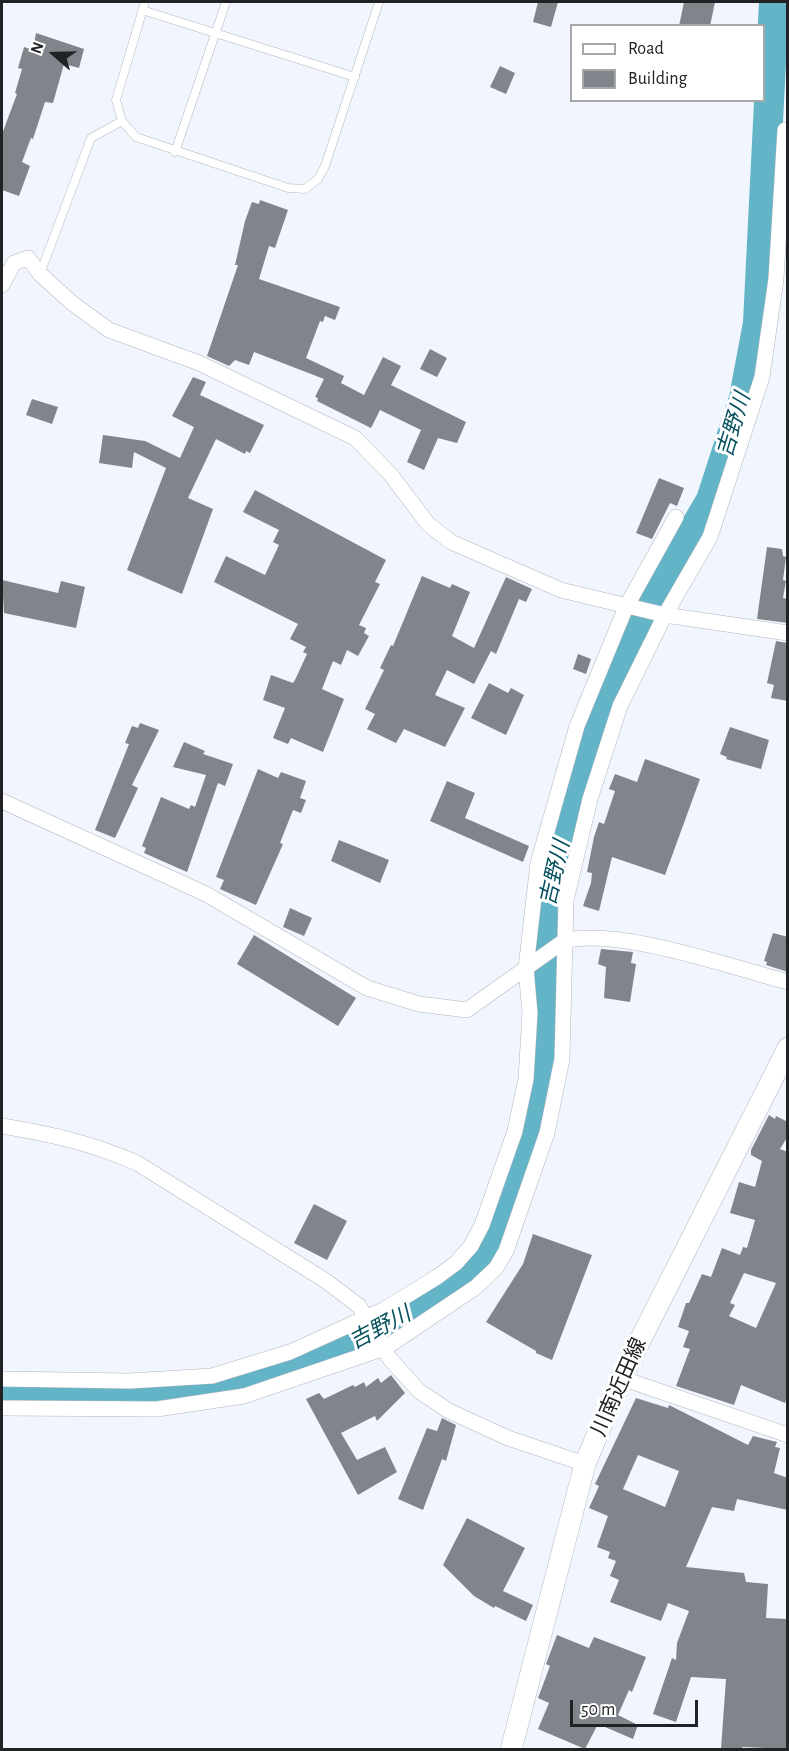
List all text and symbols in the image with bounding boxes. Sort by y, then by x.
north arrow [24,24,84,84]
legend [570,24,765,102]
text: N [28,40,47,56]
text: Road [628,40,664,58]
text: Building [628,70,687,88]
water label: 吉野川 [712,390,756,460]
water label: 吉野川 [535,838,575,908]
water label: 吉野川 [345,1301,415,1355]
street label: 川南近田線 [586,1334,652,1440]
scale bar [573,1688,700,1726]
text: 50 m [581,1701,615,1719]

